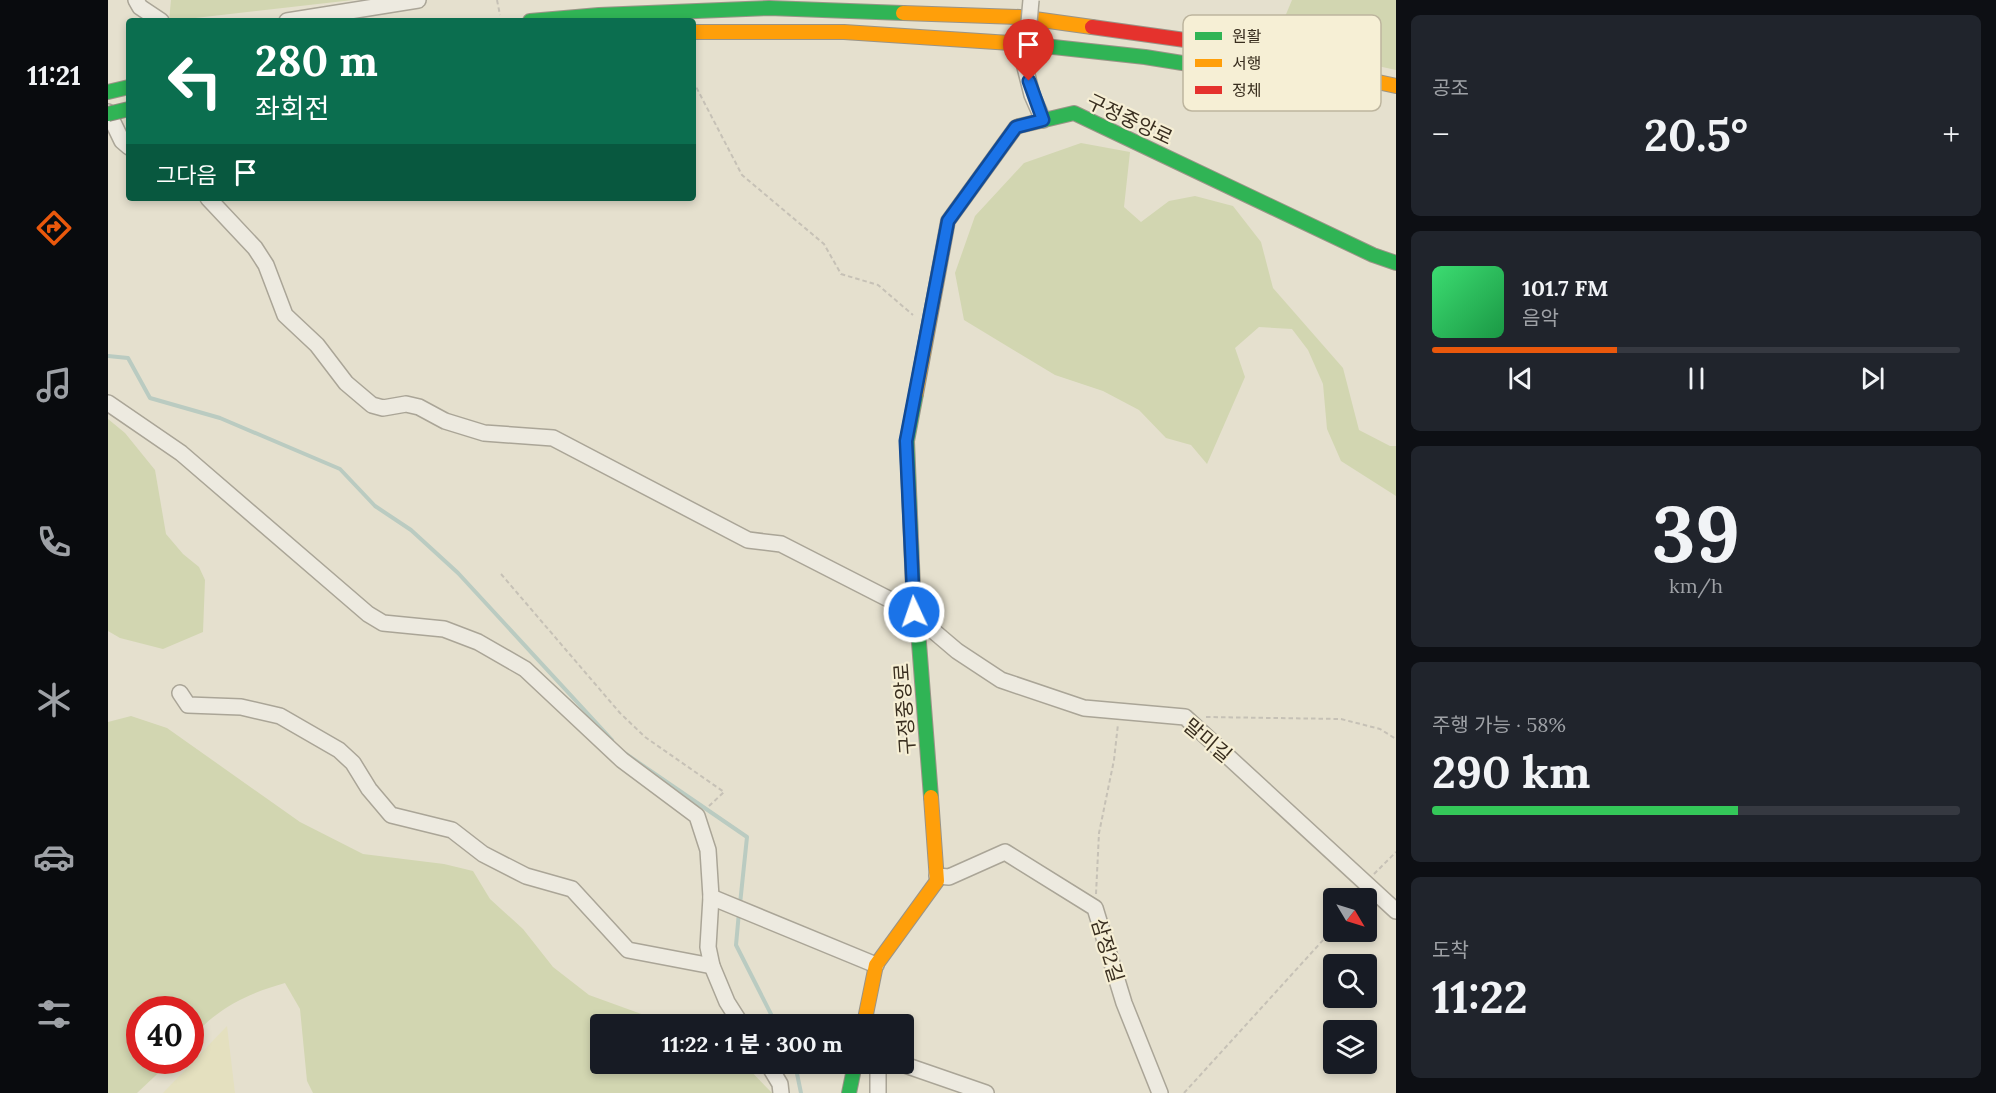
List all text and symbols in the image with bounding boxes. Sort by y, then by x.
legend [1183,15,1381,111]
pin [1003,19,1054,81]
text: 원활 [1232,26,1262,46]
icon: arrive [1012,28,1045,61]
text: 280 m [255,34,378,88]
icon: left [156,42,234,120]
text: 서행 [1232,53,1261,73]
text: 11:21 [27,58,81,92]
text: 공조 [1432,75,1469,100]
text: 정체 [1232,80,1261,100]
street label: 구정중앙로 [1083,88,1177,150]
text: 좌회전 [255,91,330,125]
text: 20.5° [1644,106,1748,163]
text: − [1432,113,1450,155]
text: + [1942,113,1960,155]
icon: arrive [229,156,262,189]
text: 그다음 [156,161,217,189]
icon: directions [33,207,75,249]
text: 101.7 FM [1522,274,1608,302]
text: 음악 [1522,305,1559,330]
icon: previous [1504,362,1537,395]
icon: pause [1680,362,1713,395]
icon: next [1856,362,1889,395]
icon: music [33,364,75,406]
text: 39 [1652,484,1740,583]
icon: phone [33,521,75,563]
text: km/h [1669,573,1723,598]
position arrow [882,580,946,644]
street label: 구정중앙로 [888,662,920,756]
icon: climate [33,679,75,721]
text: 주행 가능 · 58% [1432,712,1566,737]
street label: 말미길 [1179,713,1237,767]
text: 290 km [1432,743,1591,800]
icon: car [33,836,75,878]
north arrow [1323,888,1377,942]
map controls [1323,888,1377,1074]
street label: 삼정2길 [1086,915,1130,985]
text: 도착 [1432,937,1469,962]
button: search [1323,954,1377,1008]
text: 11:22 [1432,968,1528,1025]
icon: filters [33,993,75,1035]
speed limit sign: 40 [126,996,204,1074]
button: layers [1323,1020,1377,1074]
text: 11:22 · 1 분 · 300 m [661,1030,843,1058]

